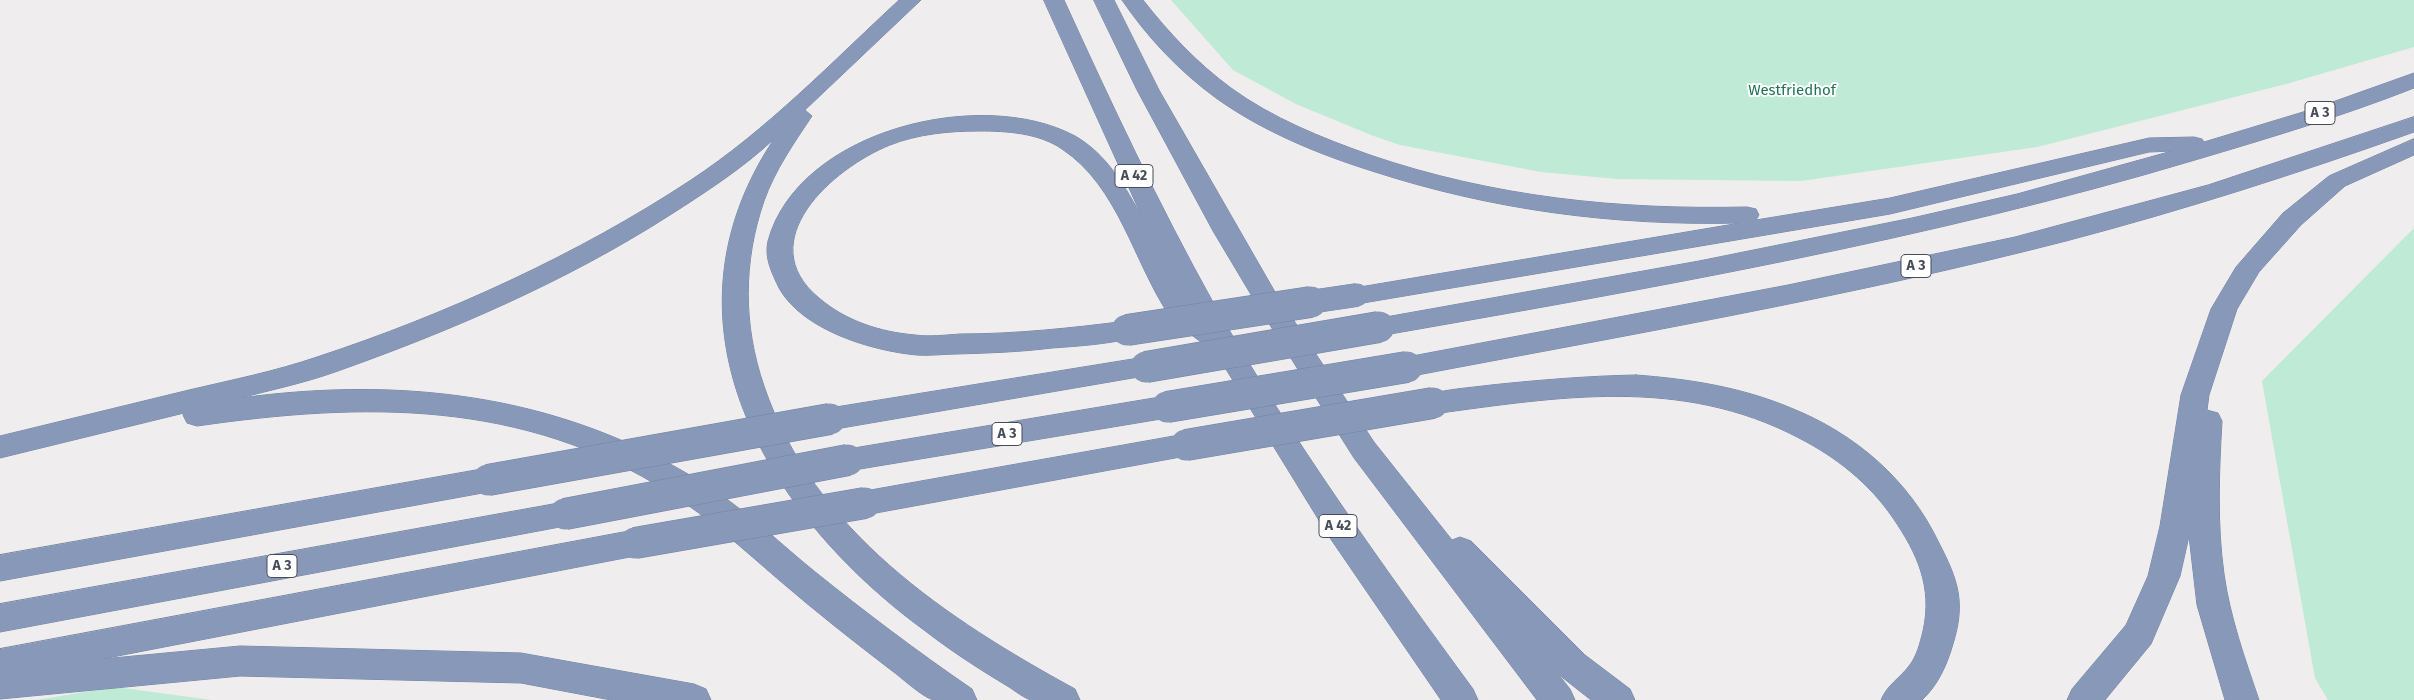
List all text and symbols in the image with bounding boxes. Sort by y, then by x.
park label: Westfriedhof [1748,82,1836,100]
road number: A 3 [2305,102,2335,125]
road number: A 42 [1115,165,1153,188]
road number: A 3 [1901,255,1931,278]
road number: A 3 [992,422,1022,446]
road number: A 42 [1319,514,1357,538]
road number: A 3 [267,554,297,578]

